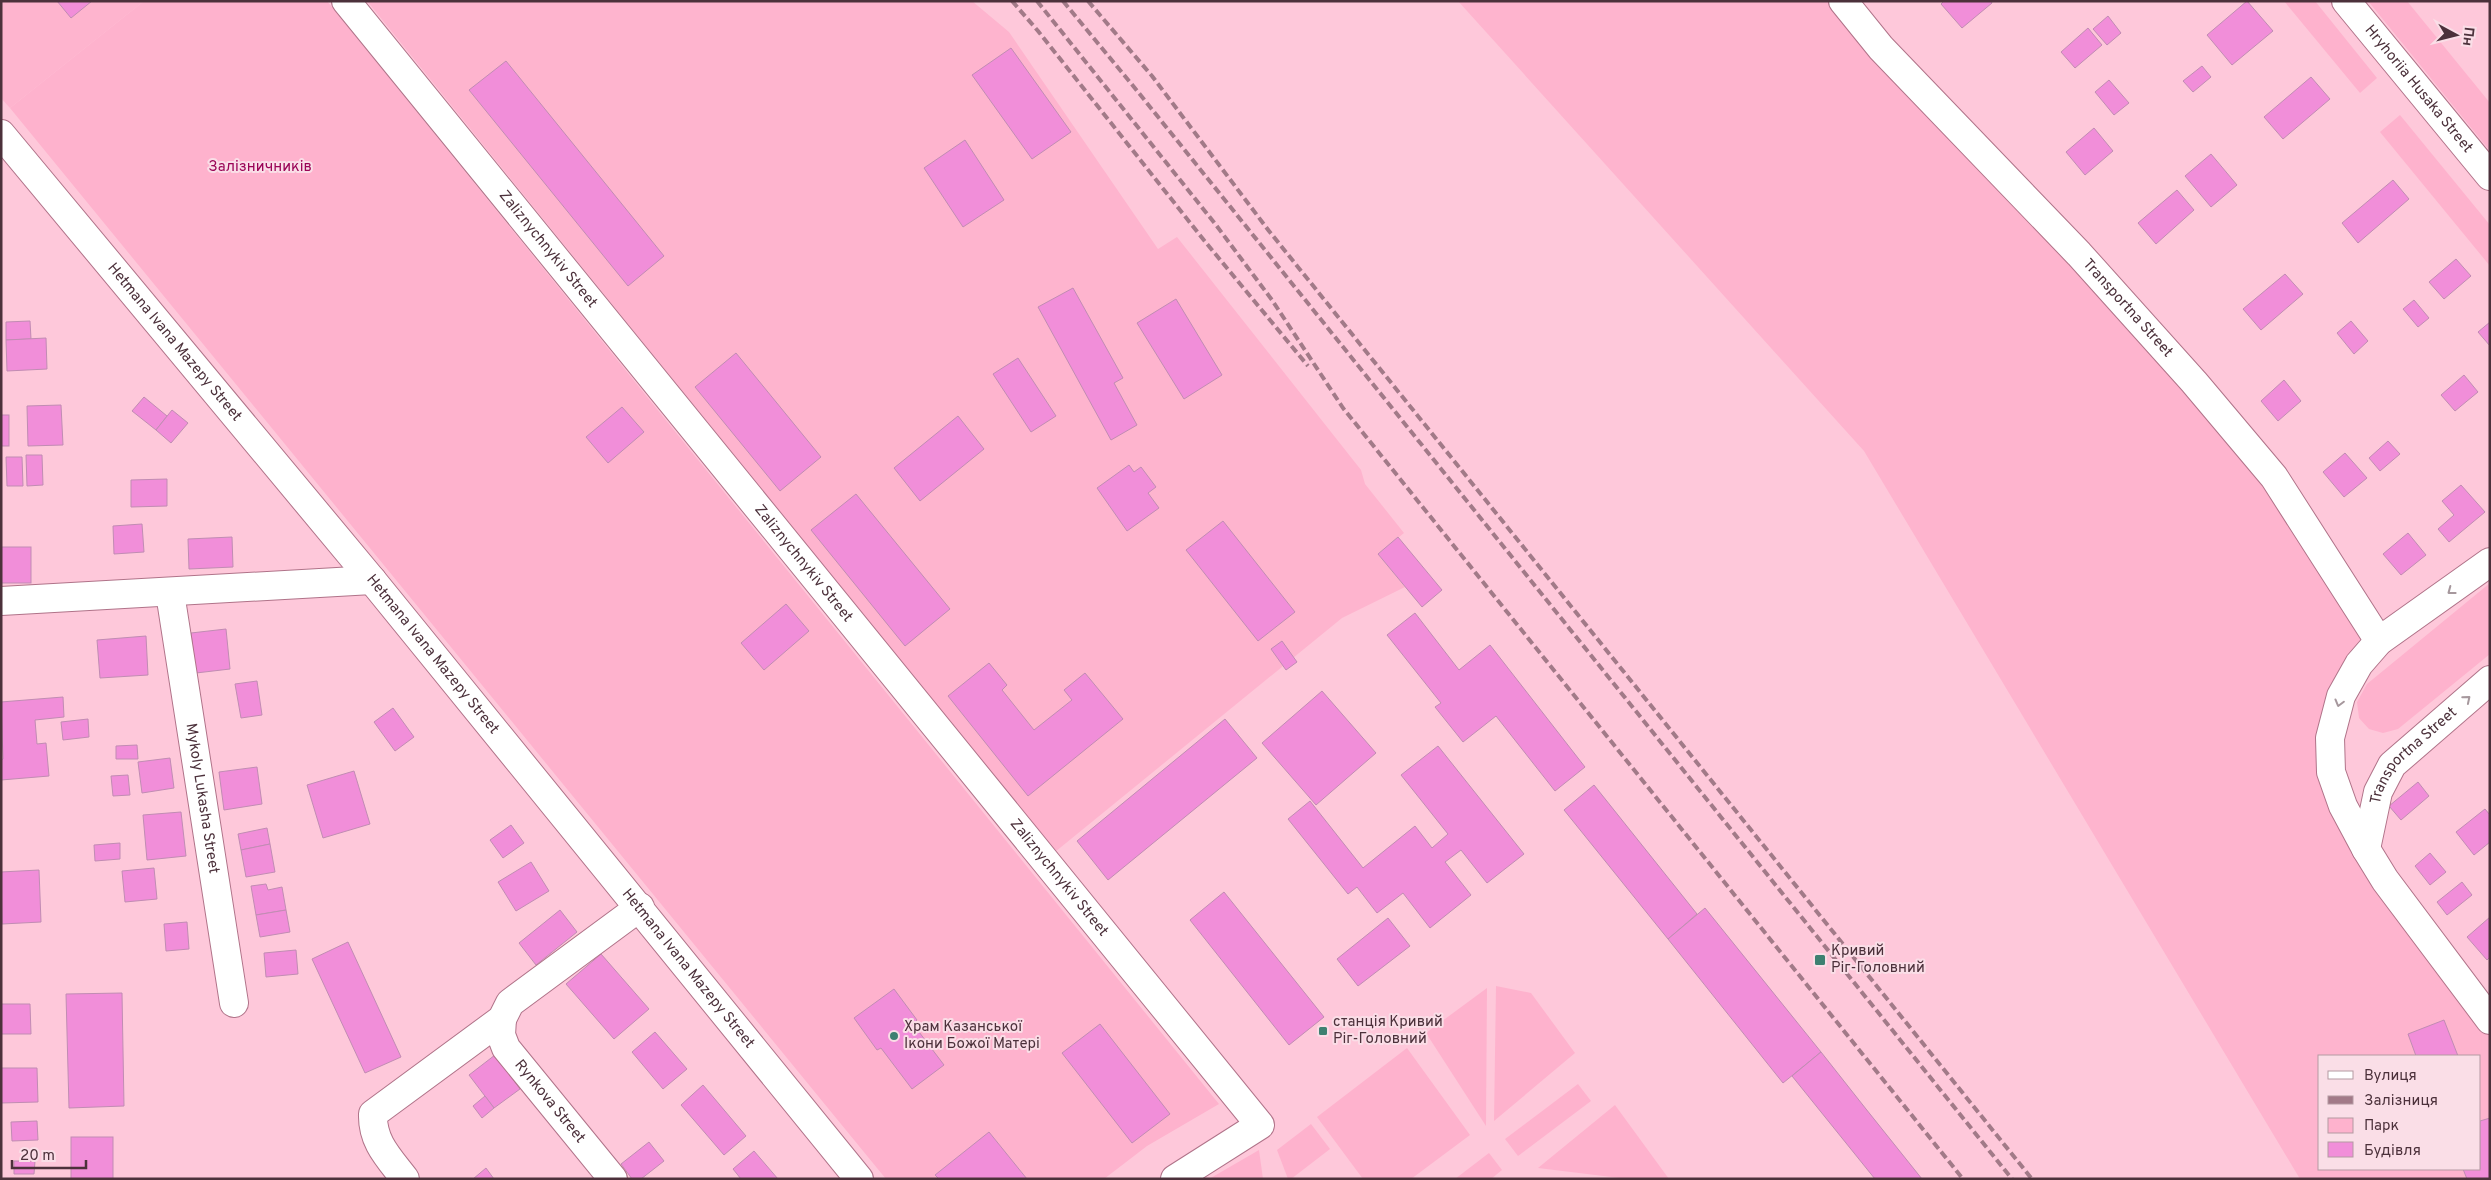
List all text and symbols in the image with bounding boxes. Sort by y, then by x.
north arrow [2431,10,2481,60]
street label: Hryhoriia Husaka Street [2360,21,2477,157]
text: Пн [2458,26,2477,47]
park label: Залізничників [208,158,312,177]
street label: Zaliznychnykiv Street [494,187,601,312]
street label: Transportna Street [2078,255,2177,361]
street label: Hetmana Ivana Mazepy Street [103,259,246,425]
street label: Zaliznychnykiv Street [750,501,857,626]
street label: Hetmana Ivana Mazepy Street [362,571,503,738]
one-way arrow [2447,585,2457,594]
one-way arrow [2461,696,2470,704]
one-way arrow [2334,699,2345,708]
street label: Transportna Street [2366,703,2461,806]
street label: Mykoly Lukasha Street [181,722,223,875]
street label: Zaliznychnykiv Street [1005,815,1112,940]
street label: Hetmana Ivana Mazepy Street [617,885,759,1052]
place label: Кривий Ріг-Головний [1831,942,1925,978]
marker: Кривий Ріг-Головний [1813,953,1827,967]
place label: станція Кривий Ріг-Головний [1333,1013,1443,1049]
place label: Храм Казанської Ікони Божої Матері [904,1018,1040,1054]
marker: станція Кривий Ріг-Головний [1317,1025,1329,1037]
marker: Храм Казанської Ікони Божої Матері [888,1030,900,1042]
legend [2318,1055,2481,1170]
street label: Rynkova Street [510,1056,589,1147]
text: Вулиця [2364,1067,2417,1086]
text: Залізниця [2364,1092,2438,1111]
text: Парк [2364,1117,2399,1136]
scale bar [12,1138,86,1170]
text: Будівля [2364,1142,2421,1161]
text: 20 m [20,1147,55,1166]

